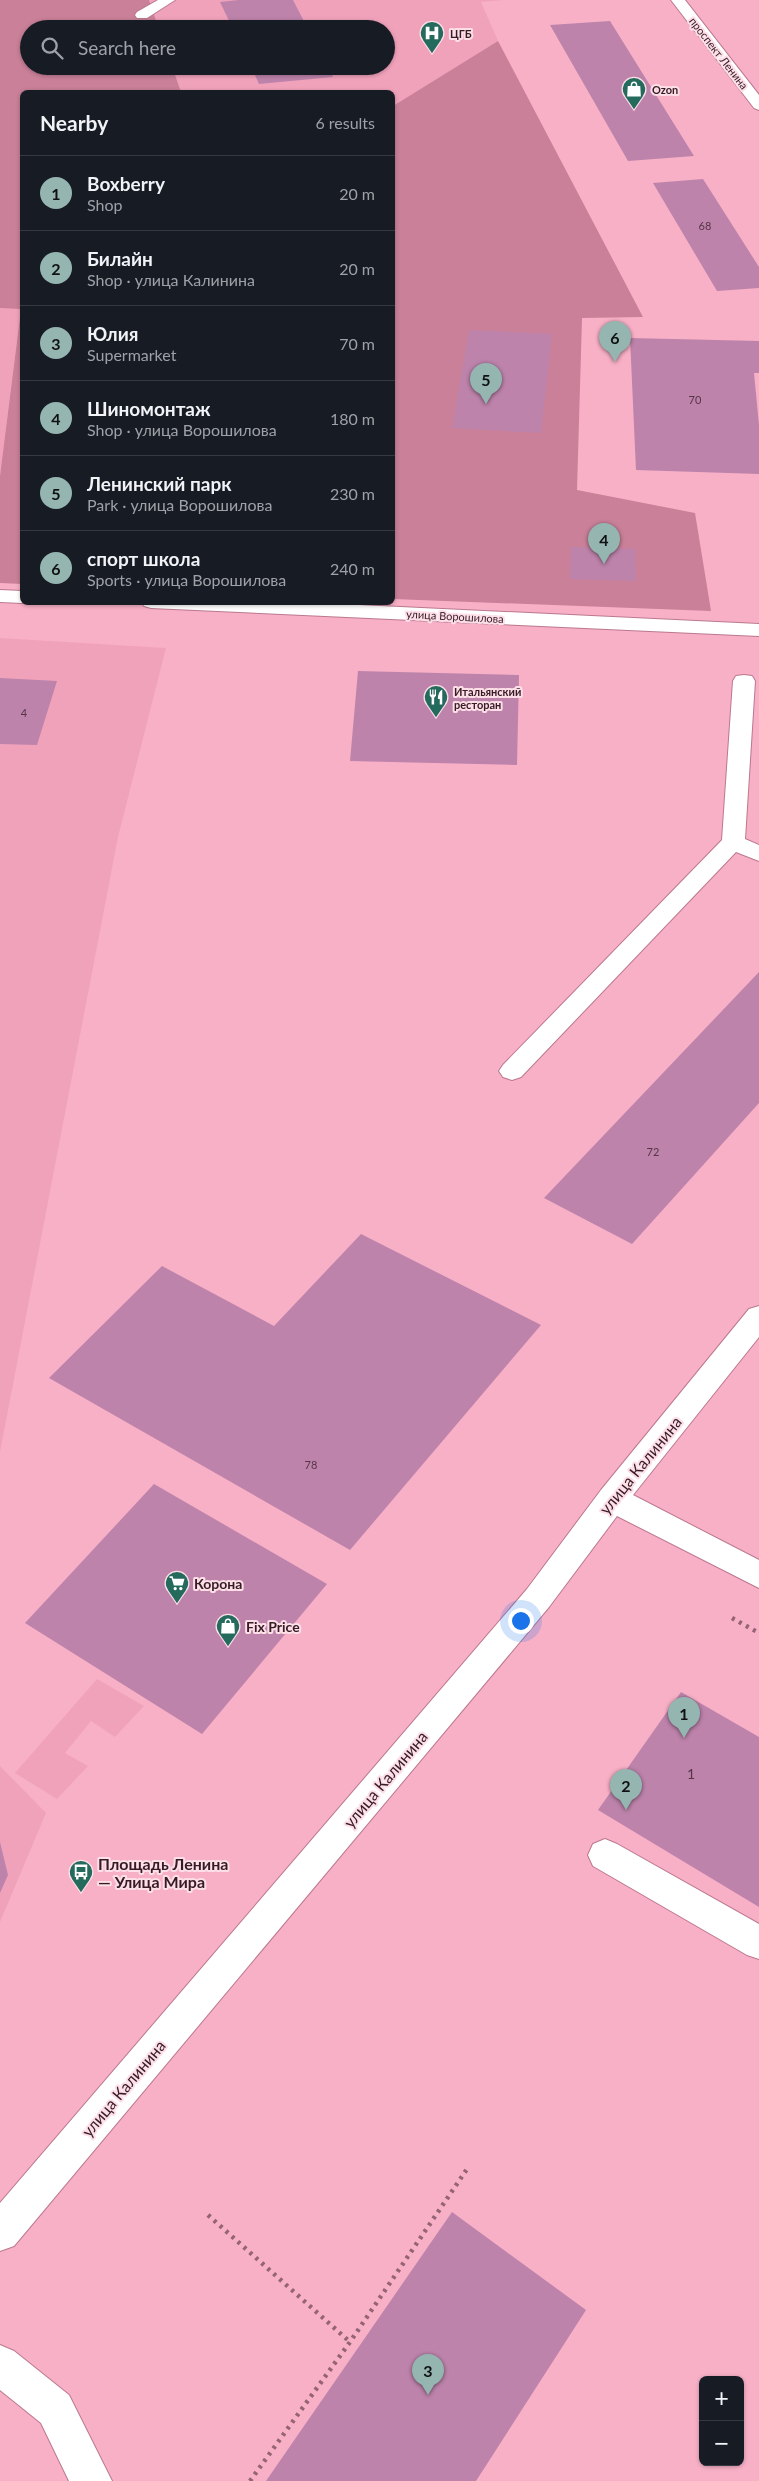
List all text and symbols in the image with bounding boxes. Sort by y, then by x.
street label: проспект Ленина [687,14,751,92]
search box [20,20,395,75]
hospital icon: ЦГБ [419,20,445,54]
place label: ЦГБ [450,27,472,40]
icon: search [38,34,66,62]
text: Search here [78,36,176,59]
shop icon: Ozon [621,76,647,110]
place label: Ozon [652,83,678,96]
text: Nearby [40,110,108,135]
text: 6 results [315,113,375,132]
text: Boxberry [87,172,165,195]
text: 1 [51,184,61,203]
text: 20 m [339,184,375,203]
text: Shop [87,195,123,214]
house number: 68 [699,219,711,232]
text: Билайн [87,247,153,270]
text: 2 [51,259,61,278]
text: 20 m [339,259,375,278]
text: Shop · улица Калинина [87,270,255,289]
pin: 6 [599,321,631,362]
text: Юлия [87,322,138,345]
text: 3 [51,334,61,353]
text: 70 m [339,334,375,353]
text: Supermarket [87,345,176,364]
pin: 5 [470,363,502,404]
house number: 70 [689,393,702,406]
text: Шиномонтаж [87,397,211,420]
text: 4 [51,409,61,428]
text: 180 m [330,409,375,428]
text: Shop · улица Ворошилова [87,420,277,439]
text: Ленинский парк [87,472,232,495]
text: 5 [51,484,61,503]
text: 230 m [330,484,375,503]
text: Park · улица Ворошилова [87,495,272,514]
pin: 4 [588,523,620,564]
text: спорт школа [87,547,200,570]
text: 6 [51,559,61,578]
text: 240 m [330,559,375,578]
text: Sports · улица Ворошилова [87,570,286,589]
street label: улица Ворошилова [406,607,504,625]
restaurant icon: Итальянский ресторан [423,684,449,718]
place label: Итальянский ресторан [454,685,521,711]
house number: 4 [21,706,28,719]
house number: 72 [647,1145,659,1158]
street label: улица Калинина [595,1412,685,1518]
house number: 78 [305,1458,317,1471]
supermarket icon: Корона [164,1570,190,1604]
place label: Корона [194,1575,242,1592]
your location [508,1608,534,1634]
shop icon: Fix Price [215,1613,241,1647]
place label: Fix Price [246,1618,300,1635]
pin: 1 [668,1697,700,1738]
street label: улица Калинина [339,1727,431,1831]
house number: 1 [687,1765,695,1782]
pin: 2 [610,1769,642,1810]
place label: Площадь Ленина — Улица Мира [98,1854,228,1891]
bus stop icon: Площадь Ленина — Улица Мира [68,1859,94,1893]
street label: улица Калинина [77,2036,169,2140]
pin: 3 [412,2354,444,2395]
map controls [699,2376,744,2466]
button: + [699,2376,744,2421]
button: − [699,2421,744,2466]

